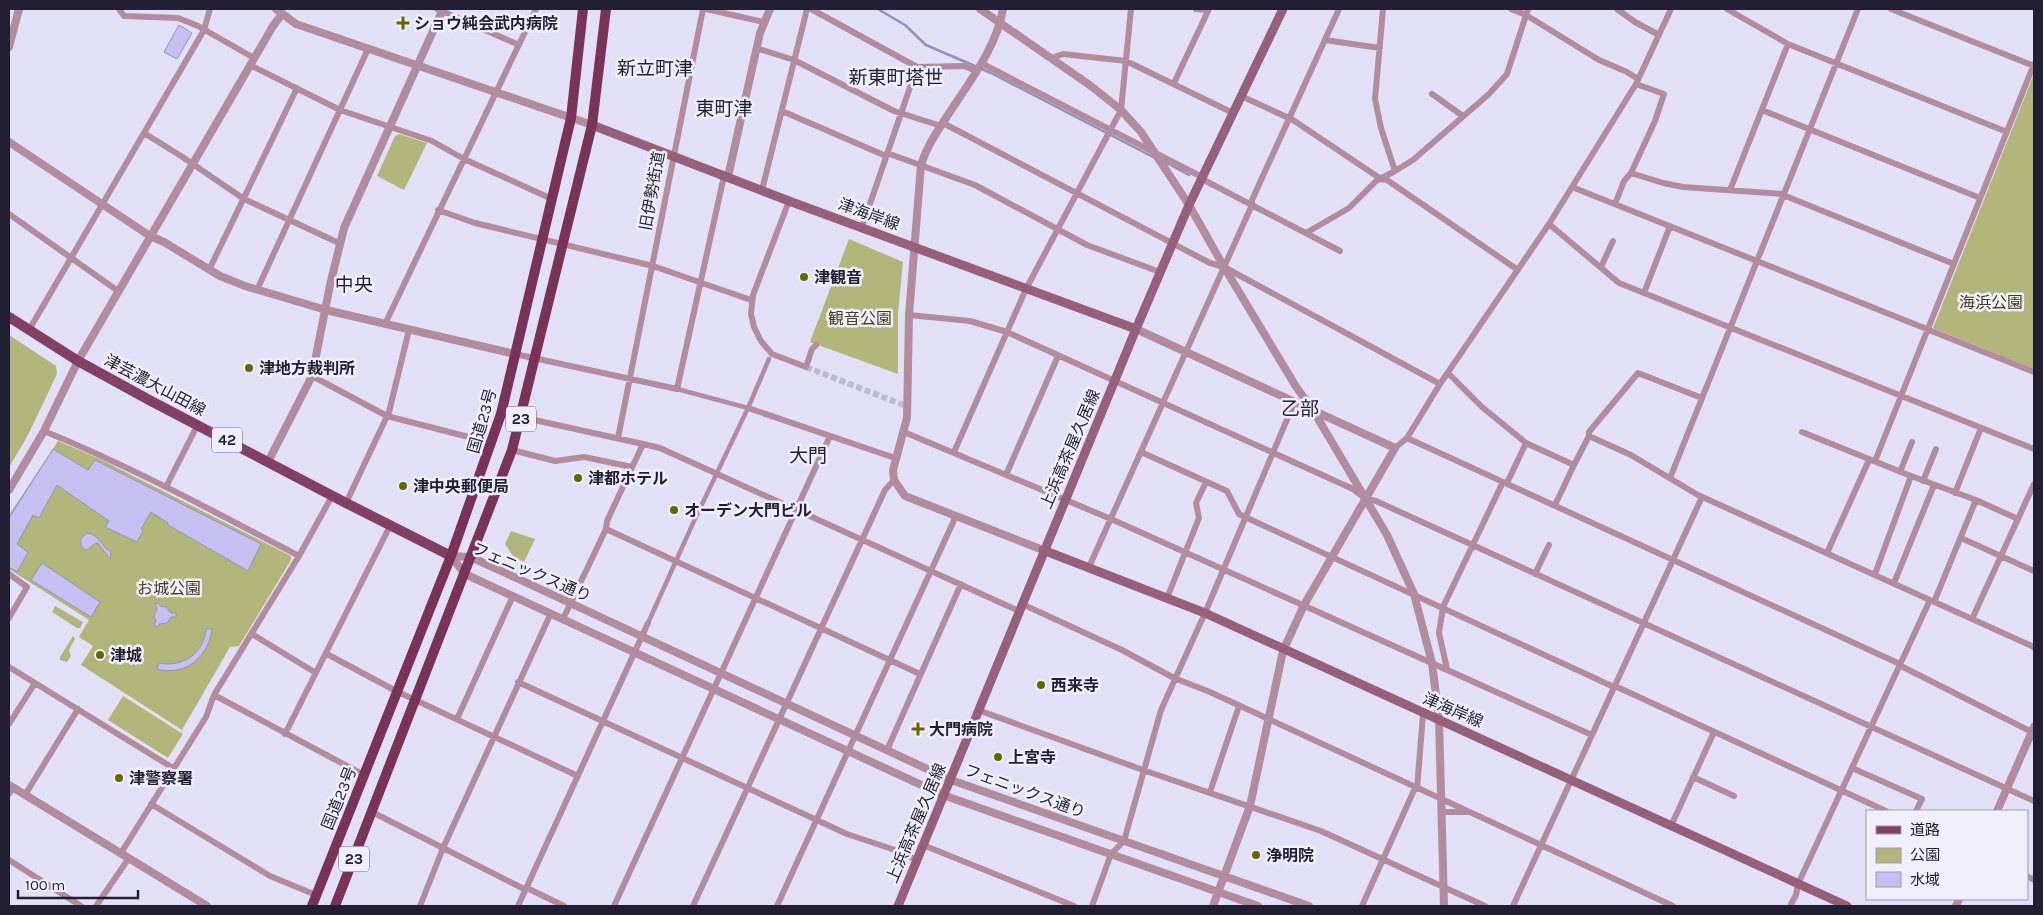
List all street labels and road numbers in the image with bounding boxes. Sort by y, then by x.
street label: 旧伊勢街道 [636,150,668,232]
street label: 津海岸線 [836,194,902,234]
street label: 津芸濃大山田線 [101,350,209,420]
street label: 国道23号 [464,386,500,456]
street label: 上浜高茶屋久居線 [1036,386,1104,512]
road number: 23 [506,406,536,432]
road number: 42 [212,428,242,452]
street label: フェニックス通り [470,538,594,606]
street label: 津海岸線 [1420,689,1486,731]
street label: 上浜高茶屋久居線 [882,760,950,886]
street label: フェニックス通り [962,760,1088,822]
street label: 国道23号 [318,764,360,832]
road number: 23 [339,846,369,872]

